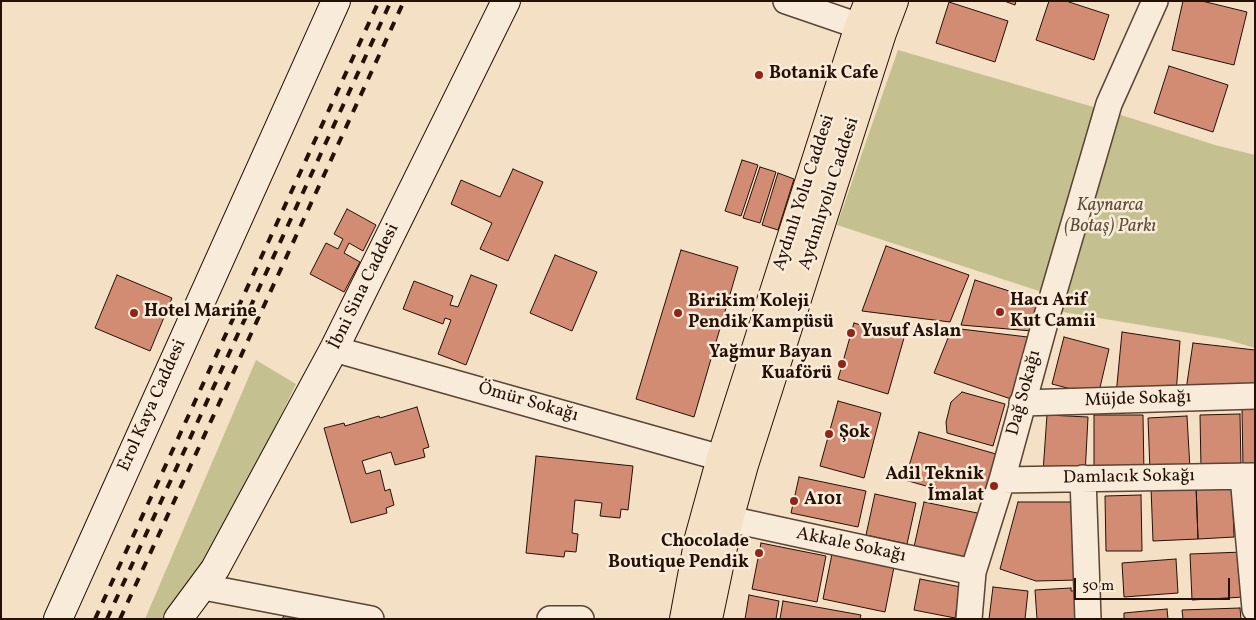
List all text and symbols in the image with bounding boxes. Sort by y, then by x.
place label: Botanik Cafe [769,64,878,86]
marker: Botanik Cafe [753,69,765,81]
street label: Aydınlı Yolu Caddesi [770,112,840,274]
street label: Aydınlıyolu Caddesi [795,115,865,273]
park label: Kaynarca (Botaş) Parkı [1064,196,1156,238]
street label: İbni Sina Caddesi [325,221,405,353]
place label: Hacı Arif Kut Camii [1010,291,1096,334]
place label: Birikim Koleji Pendik Kampüsü [688,292,834,334]
place label: Hotel Marine [144,302,257,324]
marker: Hacı Arif Kut Camii [994,306,1006,318]
marker: Hotel Marine [128,307,140,319]
marker: Birikim Koleji Pendik Kampüsü [672,307,684,319]
place label: Yusuf Aslan [861,322,961,344]
marker: Yusuf Aslan [845,327,857,339]
street label: Erol Kaya Caddesi [114,337,192,475]
place label: Yağmur Bayan Kuaförü [709,343,832,386]
street label: Dağ Sokağı [1003,348,1047,438]
marker: Yağmur Bayan Kuaförü [836,358,848,370]
street label: Ömür Sokağı [475,378,581,428]
street label: Müjde Sokağı [1084,387,1192,413]
place label: Şok [839,423,870,445]
marker: Şok [823,428,835,440]
place label: Adil Teknik İmalat [885,465,984,508]
street label: Damlacık Sokağı [1063,466,1195,490]
marker: Adil Teknik İmalat [988,480,1000,492]
place label: A101 [804,490,842,512]
marker: A101 [788,495,800,507]
street label: Akkale Sokağı [794,524,908,568]
place label: Chocolade Boutique Pendik [608,532,749,574]
marker: Chocolade Boutique Pendik [753,547,765,559]
scale bar [1076,568,1232,600]
text: 50 m [1082,576,1114,597]

